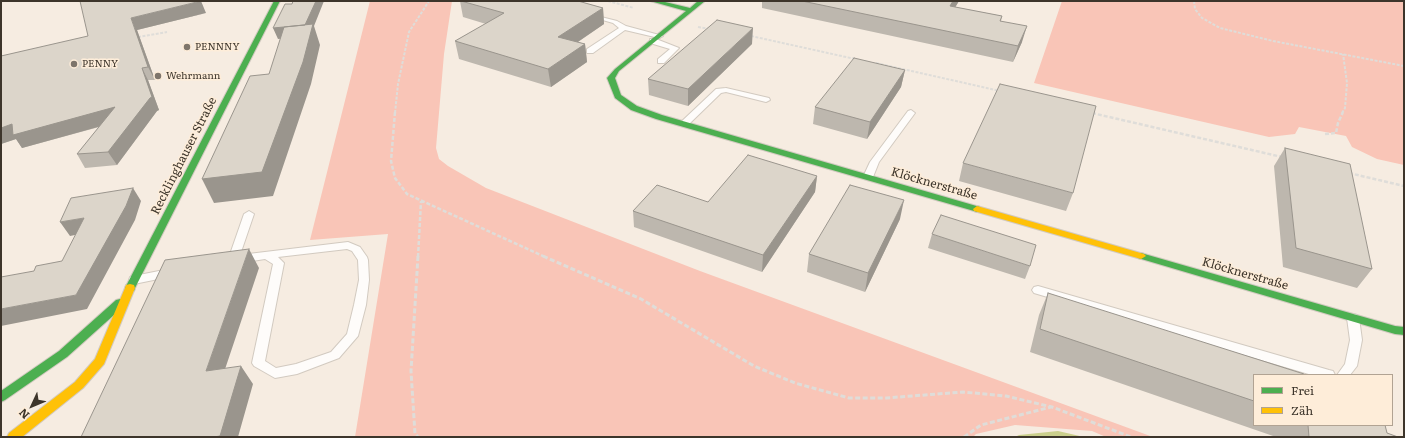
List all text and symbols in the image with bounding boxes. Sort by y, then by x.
place label: PENNNY [195,41,240,53]
marker: PENNNY [182,42,192,52]
place label: PENNY [82,58,118,70]
marker: PENNY [69,59,79,69]
place label: Wehrmann [166,70,220,82]
marker: Wehrmann [153,71,163,81]
street label: Recklinghauser Straße [148,95,220,217]
street label: Klöcknerstraße [889,165,979,203]
street label: Klöcknerstraße [1200,255,1290,293]
legend [1253,374,1393,426]
text: Frei [1291,381,1314,399]
north arrow [12,386,52,426]
text: Zäh [1291,401,1313,419]
text: N [14,405,32,423]

